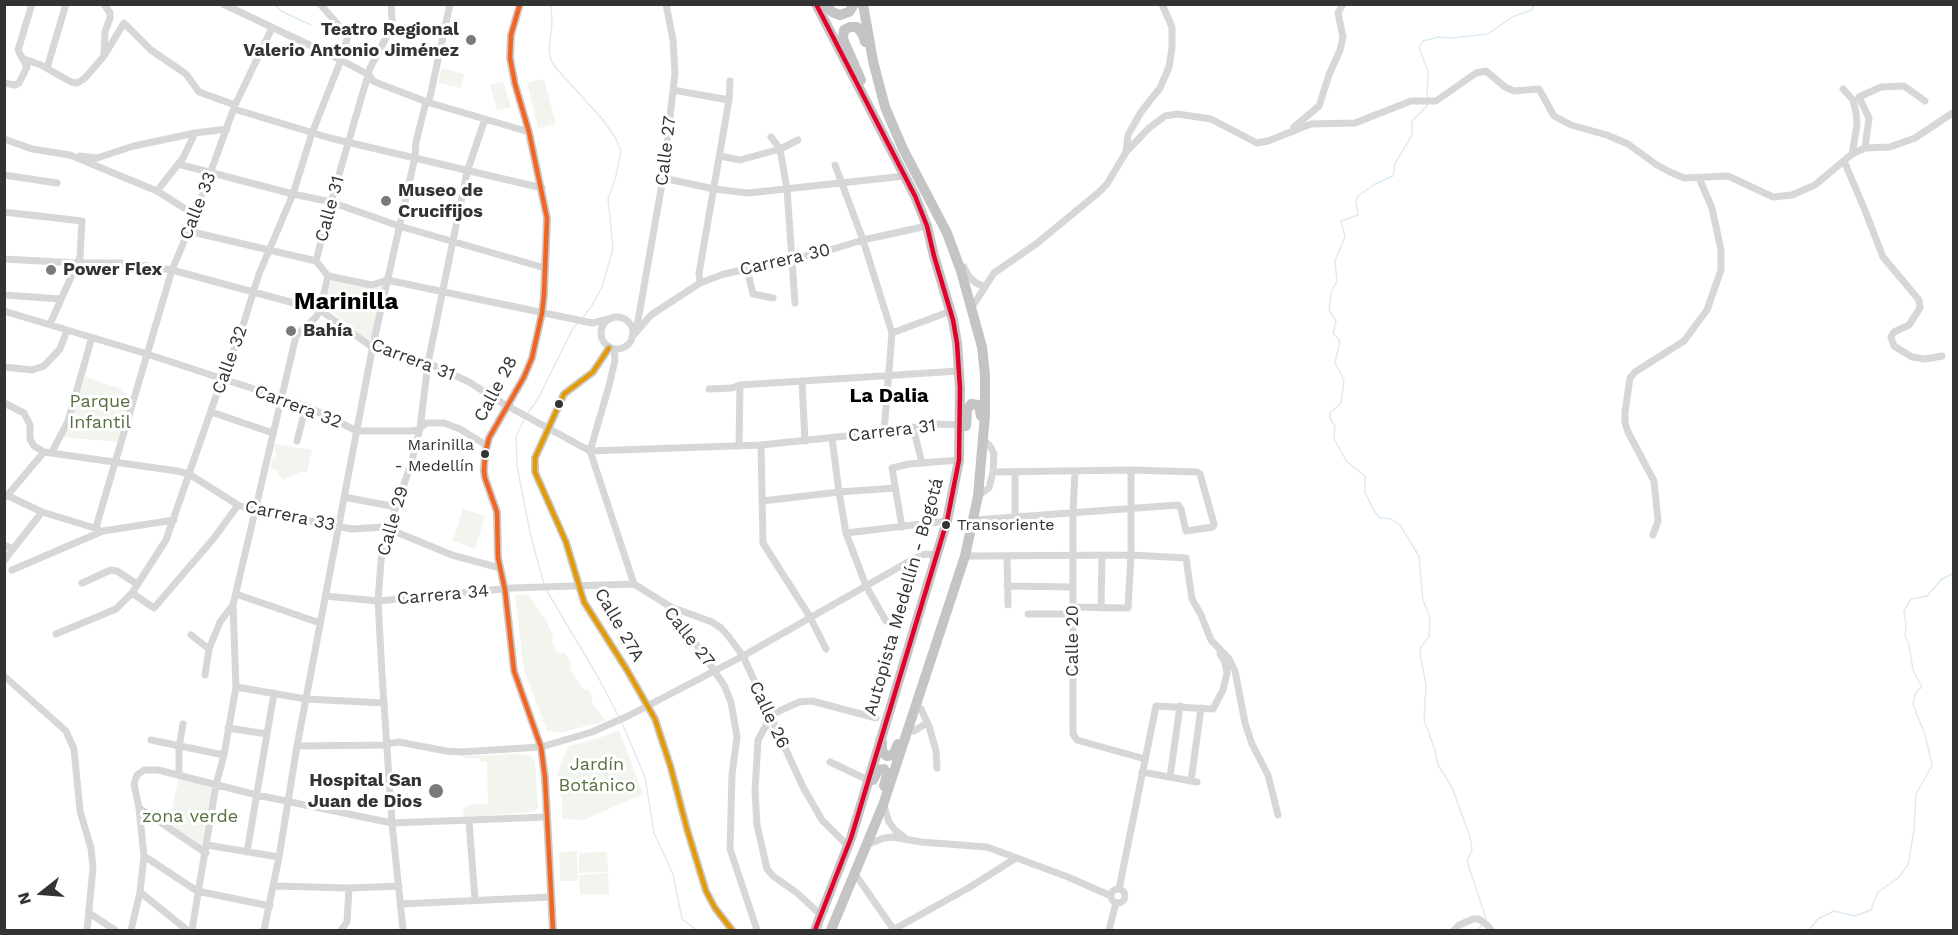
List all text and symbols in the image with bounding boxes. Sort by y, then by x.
place label: Teatro Regional Valerio Antonio Jiménez [243,19,459,62]
marker: Teatro Regional Valerio Antonio Jiménez [464,33,478,47]
street label: Calle 27 [651,115,681,187]
street label: Calle 33 [175,169,221,243]
street label: Calle 31 [311,174,349,244]
place label: Museo de Crucifijos [398,180,483,222]
marker: Museo de Crucifijos [379,194,393,208]
street label: Carrera 30 [738,239,832,281]
place label: Power Flex [63,259,162,281]
marker: Power Flex [44,263,58,277]
district label: Marinilla [294,288,398,316]
place label: Bahía [303,320,353,342]
street label: Calle 32 [208,323,252,397]
marker: Bahía [284,324,298,338]
street label: Carrera 31 [368,334,458,386]
street label: Calle 28 [470,352,522,426]
street label: Carrera 32 [251,380,345,434]
district label: La Dalia [849,384,929,408]
park label: Parque Infantil [69,391,131,434]
unlabelled marker [553,398,565,410]
street label: Carrera 31 [847,415,937,447]
place label: Marinilla - Medellín [394,435,474,473]
marker: Marinilla - Medellín [479,448,491,460]
street label: Autopista Medellín - Bogotá [860,475,948,719]
street label: Calle 29 [373,484,413,558]
street label: Carrera 33 [243,496,337,536]
place label: Transoriente [957,515,1055,535]
marker: Transoriente [940,519,952,531]
street label: Carrera 34 [396,580,490,610]
street label: Calle 27A [589,584,649,666]
street label: Calle 27 [659,603,719,671]
street label: Calle 20 [1062,605,1084,677]
street label: Calle 26 [744,678,794,752]
park label: Jardín Botánico [559,754,635,796]
place label: Hospital San Juan de Dios [308,770,422,812]
marker: Hospital San Juan de Dios [427,782,445,800]
park label: zona verde [142,806,238,828]
north arrow [12,863,72,923]
text: N [13,890,35,907]

